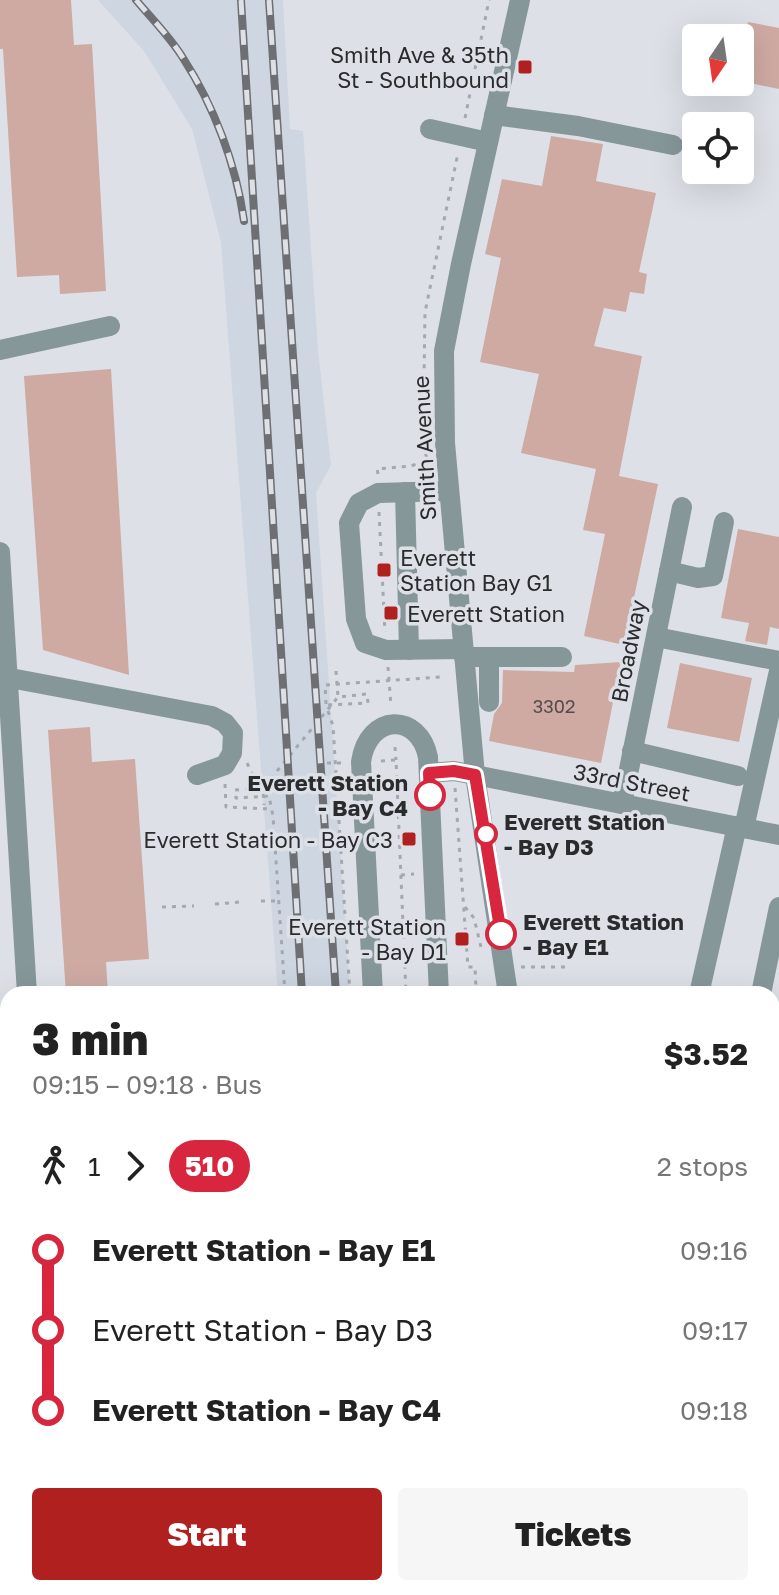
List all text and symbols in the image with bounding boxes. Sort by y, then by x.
north arrow [682,24,754,96]
map controls [682,24,754,184]
place label: Smith Ave & 35th St - Southbound [330,41,509,93]
marker: Smith Ave & 35th St - Southbound [516,58,534,76]
button: locate [682,112,754,184]
street label: Smith Avenue [407,375,441,521]
place label: Everett Station Bay G1 [400,544,553,596]
marker: Everett Station Bay G1 [375,561,393,579]
street label: Broadway [605,597,651,705]
place label: Everett Station [407,600,565,627]
marker: Everett Station [382,604,400,622]
house number: 3302 [533,695,575,717]
street label: 33rd Street [571,757,693,807]
place label: Everett Station - Bay C4 [247,769,408,821]
marker: Everett Station - Bay C4 [415,780,445,810]
place label: Everett Station - Bay D3 [504,808,665,860]
marker: Everett Station - Bay D3 [475,823,497,845]
place label: Everett Station - Bay C3 [143,826,393,853]
marker: Everett Station - Bay C3 [400,830,418,848]
place label: Everett Station - Bay E1 [523,908,684,960]
place label: Everett Station - Bay D1 [288,913,446,965]
marker: Everett Station - Bay E1 [486,919,516,949]
marker: Everett Station - Bay D1 [453,930,471,948]
text: 3 min [32,1012,148,1065]
text: $3.52 [663,1036,748,1072]
text: 09:15 – 09:18 · Bus [32,1069,262,1100]
icon: walk [32,1144,76,1188]
icon: forward [113,1144,157,1188]
text: 510 [185,1149,234,1182]
text: 1 [88,1151,101,1182]
text: 2 stops [657,1151,748,1182]
text: Everett Station - Bay E1 [92,1232,435,1268]
text: 09:16 [680,1235,748,1266]
text: Everett Station - Bay D3 [92,1312,433,1348]
text: 09:17 [682,1315,748,1346]
text: Everett Station - Bay C4 [92,1392,441,1428]
text: 09:18 [680,1395,748,1426]
button: Start [32,1488,382,1580]
button: Tickets [398,1488,748,1580]

